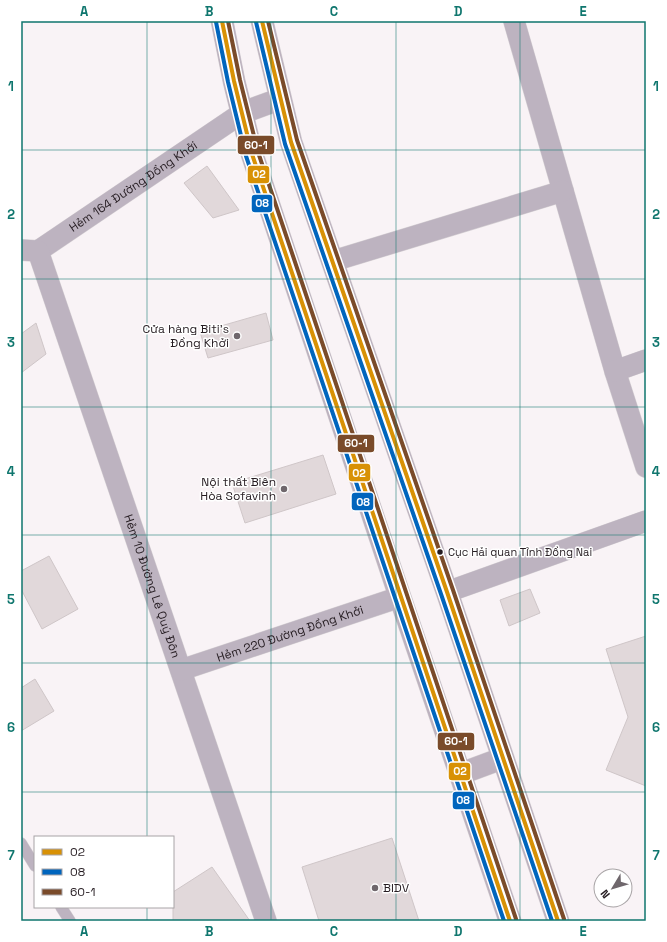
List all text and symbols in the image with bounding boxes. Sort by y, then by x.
text: A [80,3,89,20]
text: B [205,3,214,20]
text: C [330,3,338,20]
text: D [454,3,463,20]
text: E [579,3,587,20]
text: 1 [8,78,14,95]
text: 1 [653,78,659,95]
line badge: 60-1 [237,135,275,155]
street label: Hẻm 164 Đường Đồng Khởi [66,137,201,236]
text: 60-1 [244,138,268,152]
line badge: 02 [247,165,270,184]
text: 02 [252,167,266,181]
line badge: 08 [251,194,273,213]
text: 08 [255,196,269,210]
text: 2 [7,206,15,223]
text: 2 [652,206,660,223]
place label: Cửa hàng Biti's Đồng Khởi [143,321,229,351]
marker: Cửa hàng Biti's Đồng Khởi [232,331,242,341]
text: 3 [7,334,15,351]
text: 3 [652,334,660,351]
line badge: 60-1 [337,434,375,453]
text: 60-1 [344,436,368,450]
text: 4 [7,463,15,480]
line badge: 02 [348,463,371,482]
text: 4 [652,463,660,480]
text: 02 [352,466,366,480]
place label: Nội thất Biên Hòa Sofavinh [200,474,276,504]
marker: Nội thất Biên Hòa Sofavinh [279,484,289,494]
line badge: 08 [351,492,374,511]
text: 08 [356,495,370,509]
street label: Hẻm 10 Đường Lê Quý Đôn [120,512,184,660]
place label: Cục Hải quan Tỉnh Đồng Nai [448,545,592,559]
marker: Cục Hải quan Tỉnh Đồng Nai [435,547,445,557]
text: 5 [7,591,15,608]
text: 5 [652,591,660,608]
street label: Hẻm 220 Đường Đồng Khởi [215,602,366,666]
text: 6 [7,719,15,736]
text: 6 [652,719,660,736]
line badge: 60-1 [437,732,475,751]
text: 60-1 [444,734,468,748]
line badge: 02 [448,762,471,781]
text: 02 [453,764,467,778]
line badge: 08 [452,791,475,810]
text: 08 [456,793,470,807]
legend [34,836,174,908]
text: 02 [70,844,85,860]
text: 7 [7,847,15,864]
text: 7 [652,847,660,864]
text: 08 [70,864,85,880]
north arrow [593,868,633,908]
place label: BIDV [383,880,410,896]
marker: BIDV [370,883,380,893]
text: 60-1 [70,884,96,900]
text: N [597,887,613,901]
text: A [80,923,89,940]
text: B [205,923,214,940]
text: C [330,923,338,940]
text: D [454,923,463,940]
text: E [579,923,587,940]

